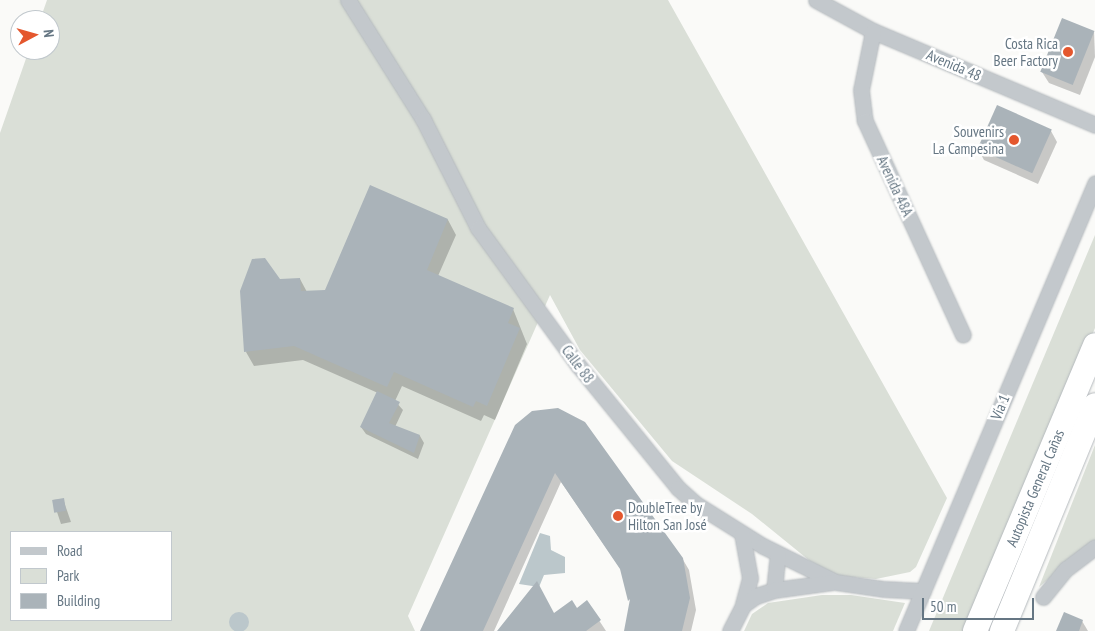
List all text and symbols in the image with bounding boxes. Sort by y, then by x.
north arrow [10,10,60,60]
text: N [40,29,58,38]
place label: Costa Rica Beer Factory [994,34,1058,69]
street label: Avenida 48 [924,45,984,85]
marker: Costa Rica Beer Factory [1062,46,1074,58]
place label: Souvenirs La Campesina [933,122,1004,157]
marker: Souvenirs La Campesina [1008,134,1020,146]
street label: Avenida 48A [873,153,917,219]
street label: Calle 88 [558,342,598,386]
street label: Vía 1 [987,392,1013,422]
street label: Autopista General Cañas [1002,427,1068,549]
place label: DoubleTree by Hilton San José [628,498,707,533]
marker: DoubleTree by Hilton San José [612,510,624,522]
legend [10,531,172,621]
text: Road [57,541,83,560]
text: Park [57,566,79,585]
scale bar [925,588,1038,620]
text: Building [57,591,100,610]
text: 50 m [930,597,956,616]

